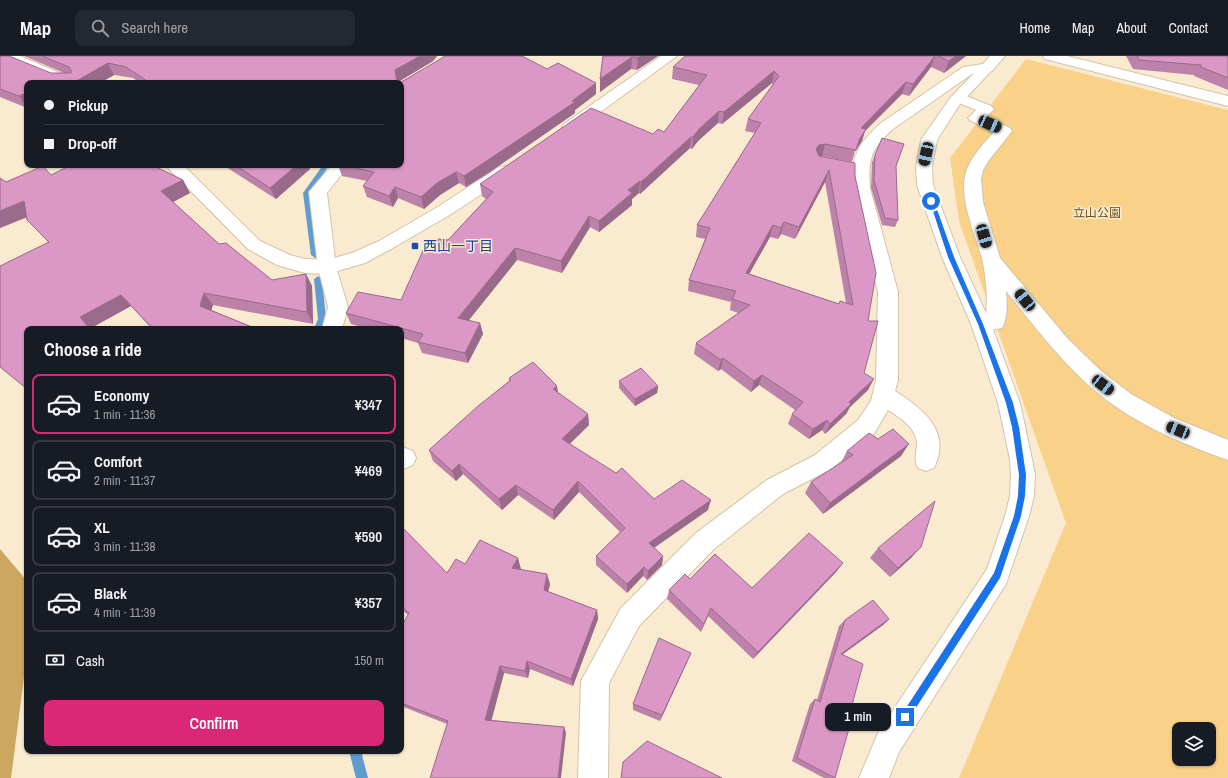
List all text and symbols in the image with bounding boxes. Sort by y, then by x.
search box [75,10,355,46]
text: Map [20,15,51,41]
icon: search [89,17,111,39]
text: Search here [121,17,188,38]
text: Home [1019,19,1050,37]
text: Map [1072,19,1094,37]
text: About [1116,19,1146,37]
text: Contact [1168,19,1208,37]
text: Pickup [68,95,108,116]
car [977,114,1003,134]
text: Drop-off [68,133,117,154]
car [918,141,934,167]
route start [922,192,940,210]
park label: 立山公園 [1073,205,1121,221]
car [975,223,993,249]
place label: 西山一丁目 [423,237,493,255]
marker: 西山一丁目 [410,241,420,251]
car [1013,287,1037,313]
text: Choose a ride [44,337,142,362]
car [1090,373,1116,397]
text: Economy [94,385,149,406]
icon: car [46,386,82,422]
text: ¥347 [355,394,382,415]
text: 1 min · 11:36 [94,406,155,423]
car [1165,420,1191,440]
text: Comfort [94,451,142,472]
icon: car [46,452,82,488]
text: ¥469 [355,460,382,481]
text: 2 min · 11:37 [94,472,155,489]
text: XL [94,517,110,538]
icon: car [46,518,82,554]
text: ¥590 [355,526,382,547]
text: 3 min · 11:38 [94,538,155,555]
text: Black [94,583,127,604]
icon: car [46,584,82,620]
text: ¥357 [355,592,382,613]
text: 4 min · 11:39 [94,604,155,621]
icon: cash [44,649,66,671]
text: Cash [76,650,105,671]
text: 150 m [354,652,384,669]
button: Confirm [44,700,384,746]
callout: 1 min [825,703,891,731]
text: 1 min [844,708,872,725]
route end [896,708,914,726]
map controls [1172,722,1216,766]
button: layers [1172,722,1216,766]

